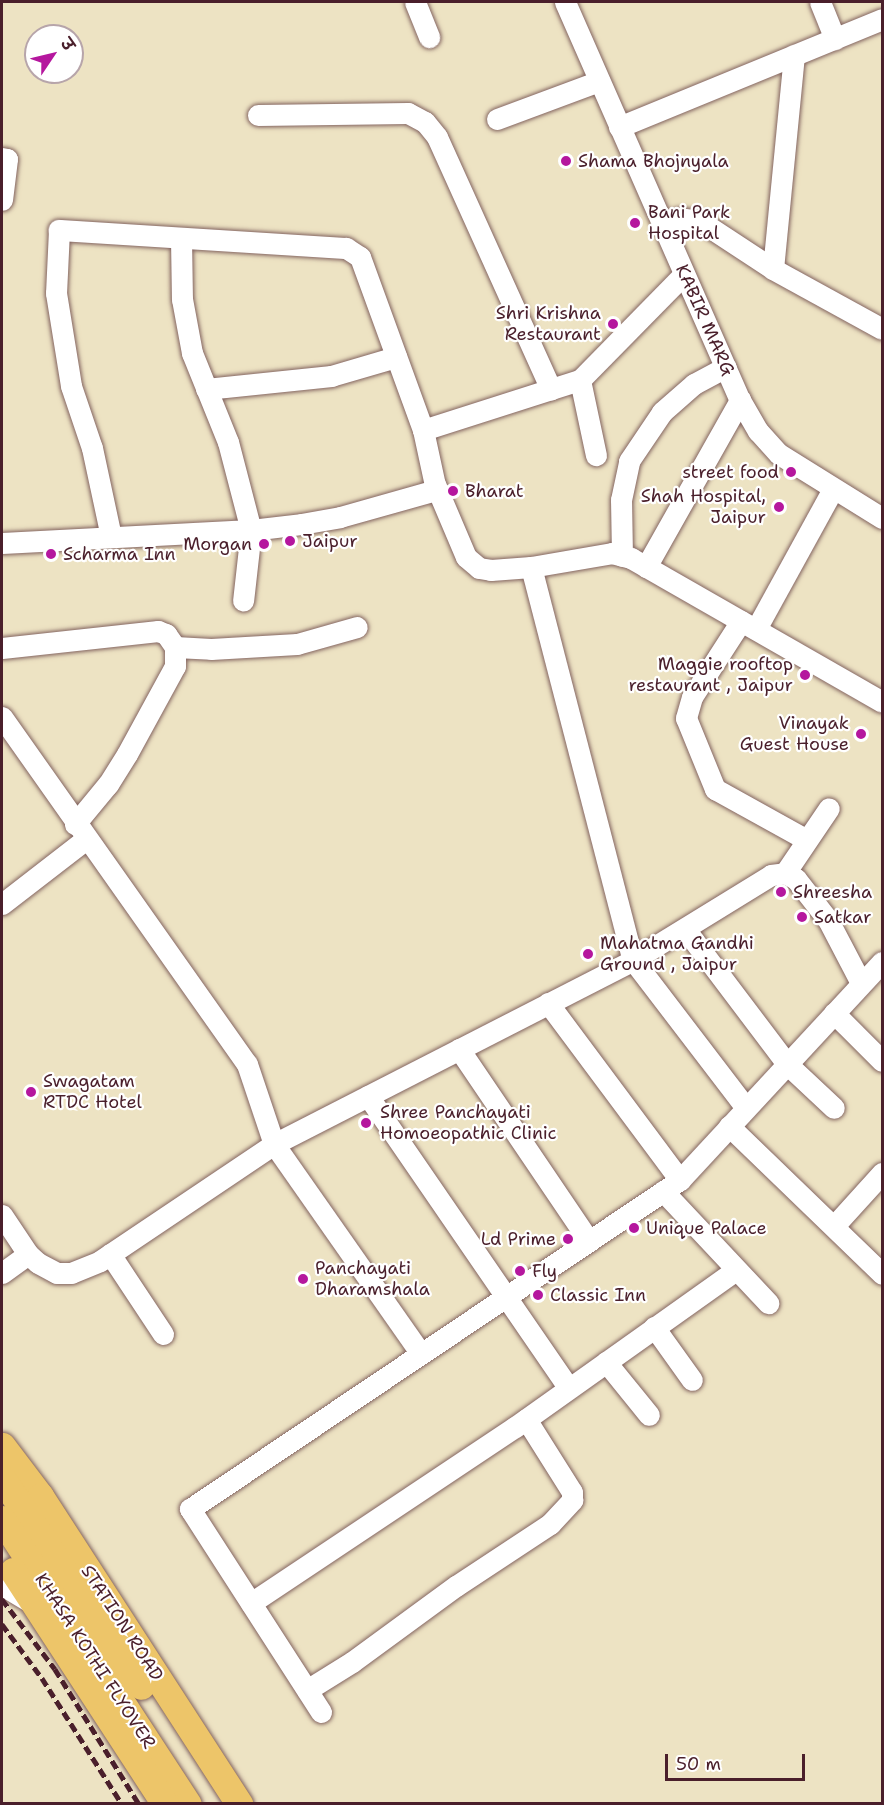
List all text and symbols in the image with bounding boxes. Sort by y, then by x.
north arrow [24,24,84,84]
text: उ [56,34,79,55]
place label: Shama Bhojnyala [578,150,729,172]
marker: Shama Bhojnyala [559,154,573,168]
place label: Bani Park Hospital [648,202,730,244]
marker: Bani Park Hospital [626,214,644,232]
street label: KABIR MARG [671,261,739,379]
place label: Shri Krishna Restaurant [496,303,601,346]
marker: Shri Krishna Restaurant [606,317,620,331]
place label: street food [682,461,779,483]
marker: street food [784,465,798,479]
place label: Bharat [465,480,524,502]
marker: Bharat [446,484,460,498]
place label: Shah Hospital, Jaipur [641,486,766,528]
marker: Shah Hospital, Jaipur [770,498,788,516]
place label: Jaipur [302,530,358,552]
place label: Morgan [183,533,252,555]
marker: Jaipur [283,534,297,548]
marker: Morgan [257,537,271,551]
place label: Scharma Inn [63,543,176,565]
marker: Scharma Inn [44,547,58,561]
place label: Maggie rooftop restaurant , Jaipur [629,654,793,696]
marker: Maggie rooftop restaurant , Jaipur [798,668,812,682]
place label: Vinayak Guest House [740,713,849,756]
marker: Vinayak Guest House [854,727,868,741]
place label: Shreesha [793,881,872,903]
marker: Shreesha [774,885,788,899]
place label: Satkar [814,906,872,928]
marker: Satkar [795,910,809,924]
place label: Mahatma Gandhi Ground , Jaipur [600,933,754,976]
marker: Mahatma Gandhi Ground , Jaipur [581,947,595,961]
place label: Swagatam RTDC Hotel [43,1071,142,1114]
marker: Swagatam RTDC Hotel [24,1085,38,1099]
place label: Shree Panchayati Homoeopathic Clinic [380,1102,557,1144]
marker: Shree Panchayati Homoeopathic Clinic [357,1114,375,1132]
place label: Unique Palace [646,1217,767,1239]
marker: Unique Palace [627,1221,641,1235]
place label: Ld Prime [481,1228,556,1250]
marker: Ld Prime [561,1232,575,1246]
place label: Panchayati Dharamshala [315,1258,430,1300]
place label: Fly [532,1260,557,1282]
marker: Fly [513,1264,527,1278]
marker: Panchayati Dharamshala [296,1272,310,1286]
place label: Classic Inn [550,1284,646,1306]
marker: Classic Inn [531,1288,545,1302]
street label: STATION ROAD [77,1561,167,1685]
street label: KHASA KOTHI FLYOVER [30,1569,160,1753]
scale bar [668,1742,808,1780]
text: 50 m [676,1752,721,1776]

